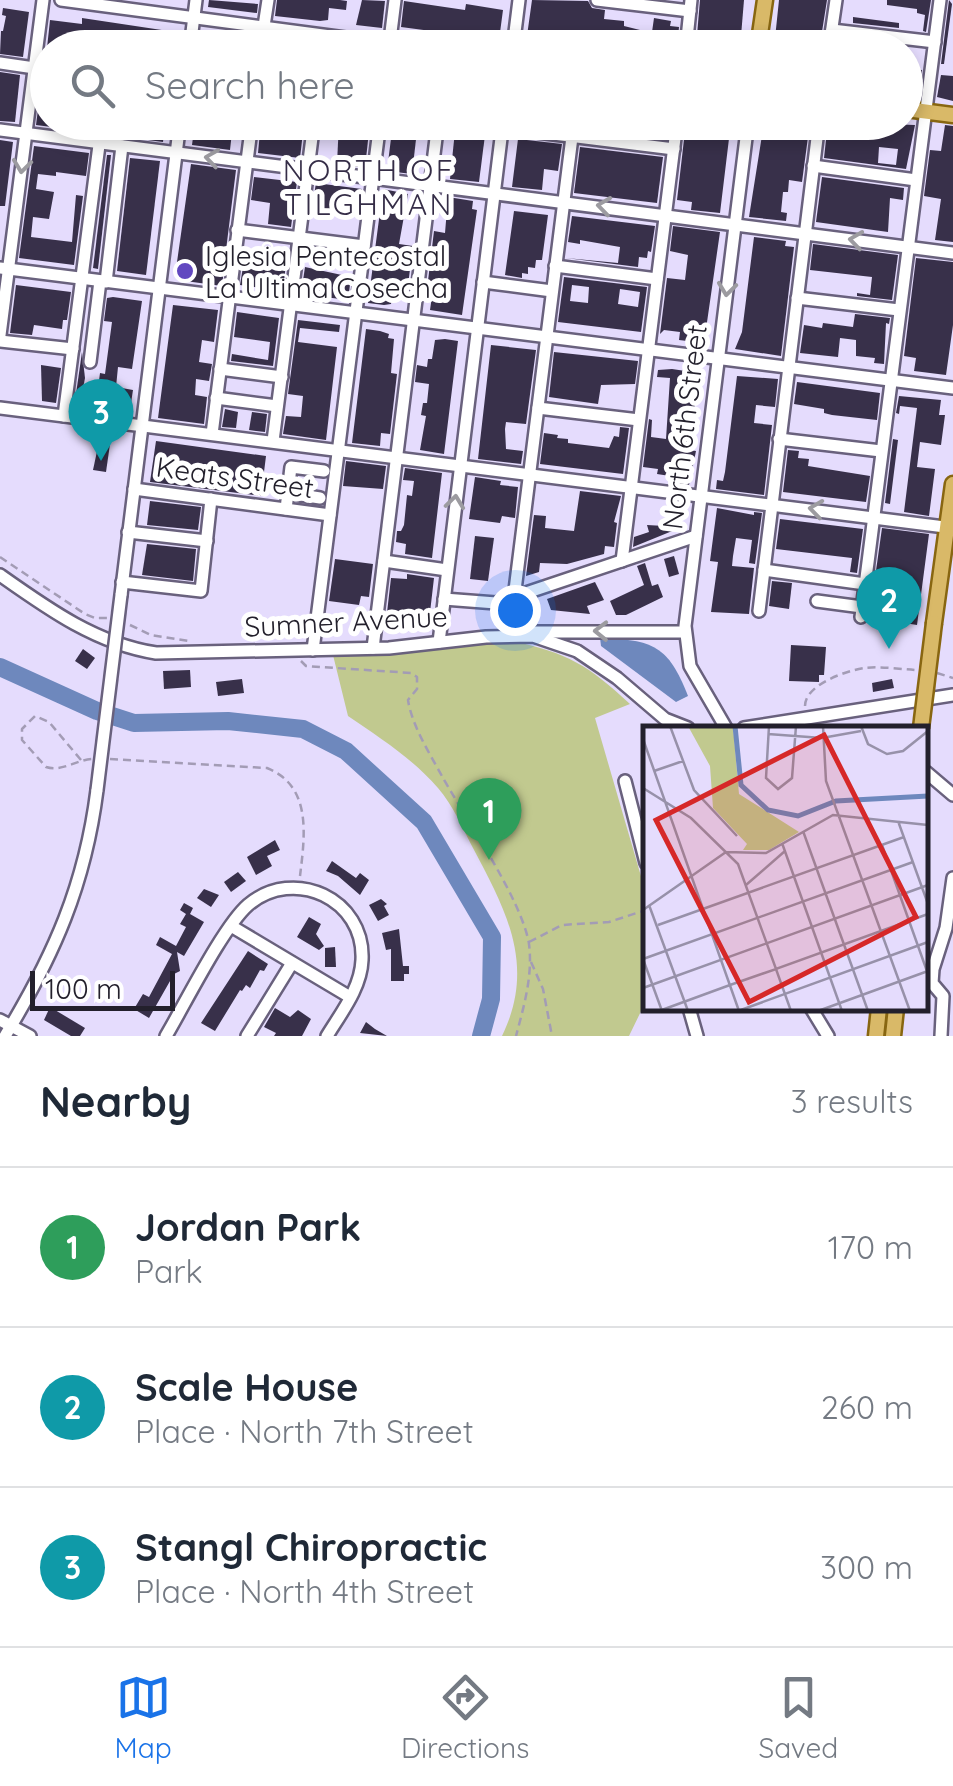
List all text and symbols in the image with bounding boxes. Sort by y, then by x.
search box [30,30,923,140]
icon: search [65,58,120,113]
text: Search here [145,61,355,109]
one-way arrow [203,148,220,169]
district label: NORTH OF TILGHMAN [283,151,455,223]
one-way arrow [12,158,33,175]
one-way arrow [595,196,612,217]
one-way arrow [848,230,865,251]
place label: Iglesia Pentecostal La Ultima Cosecha [205,238,448,305]
marker: Iglesia Pentecostal La Ultima Cosecha [174,260,196,282]
one-way arrow [717,281,738,297]
street label: North 6th Street [654,323,714,531]
pin: 3 [68,378,134,461]
street label: Keats Street [154,449,316,505]
one-way arrow [444,494,465,510]
one-way arrow [808,500,825,521]
pin: 2 [856,566,922,649]
your location [490,585,541,636]
street label: Sumner Avenue [244,598,448,644]
one-way arrow [592,621,608,642]
inset map [643,726,928,1011]
pin: 1 [456,778,522,860]
scale bar [30,966,175,1010]
text: 100 m [45,971,122,1006]
text: Nearby [40,1075,191,1128]
text: 3 results [791,1081,913,1121]
text: Jordan Park [135,1203,361,1251]
text: 1 [66,1227,79,1267]
text: 170 m [828,1227,913,1267]
text: Park [135,1251,203,1291]
text: Scale House [135,1363,358,1411]
text: 2 [63,1387,82,1427]
text: 260 m [821,1387,913,1427]
text: Place · North 7th Street [135,1411,474,1451]
text: Stangl Chiropractic [135,1523,487,1571]
text: 3 [64,1547,81,1587]
text: 300 m [820,1547,913,1587]
text: Place · North 4th Street [135,1571,474,1611]
tab: Map [115,1670,172,1765]
tab: Directions [401,1670,529,1765]
tab: Saved [759,1670,838,1765]

